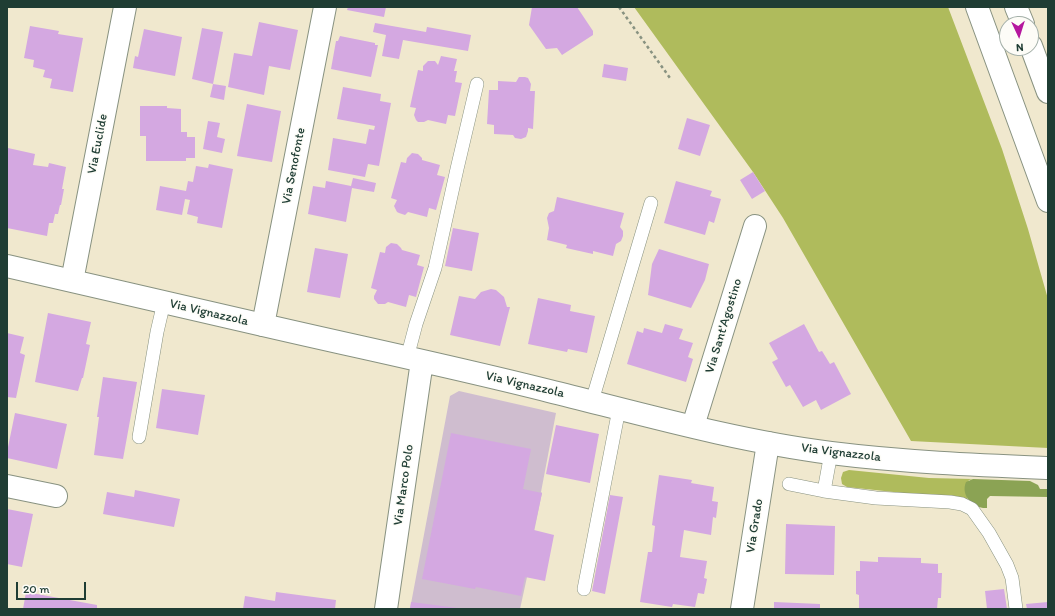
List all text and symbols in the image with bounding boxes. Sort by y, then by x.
north arrow [999,16,1039,56]
text: N [1016,41,1024,54]
street label: Via Euclide [85,113,111,175]
street label: Via Senofonte [279,126,309,206]
street label: Via Sant'Agostino [702,277,746,375]
street label: Via Vignazzola [168,296,250,330]
street label: Via Vignazzola [484,368,566,402]
street label: Via Vignazzola [800,440,882,466]
street label: Via Marco Polo [391,443,417,527]
street label: Via Grado [743,498,767,554]
scale bar [18,574,88,600]
text: 20 m [23,582,50,596]

